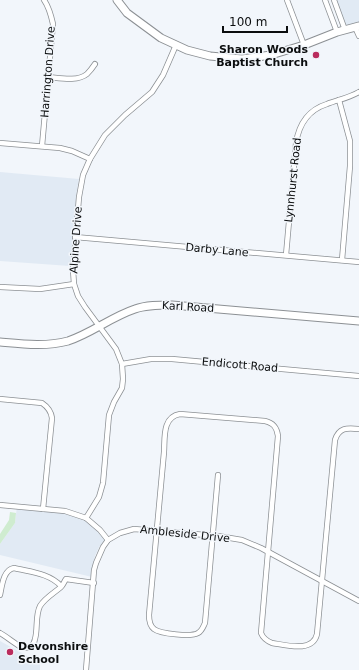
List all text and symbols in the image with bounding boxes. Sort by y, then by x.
scale bar [223,8,287,34]
text: 100 m [229,15,267,29]
street label: Harrington Drive [38,26,58,118]
place label: Sharon Woods Baptist Church [216,43,308,69]
marker: Sharon Woods Baptist Church [311,50,321,60]
street label: Lynnhurst Road [282,137,304,223]
street label: Alpine Drive [67,206,85,274]
street label: Darby Lane [185,241,249,259]
street label: Karl Road [161,299,215,315]
street label: Endicott Road [201,355,279,375]
street label: Ambleside Drive [139,523,231,545]
place label: Devonshire School [18,640,88,666]
marker: Devonshire School [5,647,15,657]

